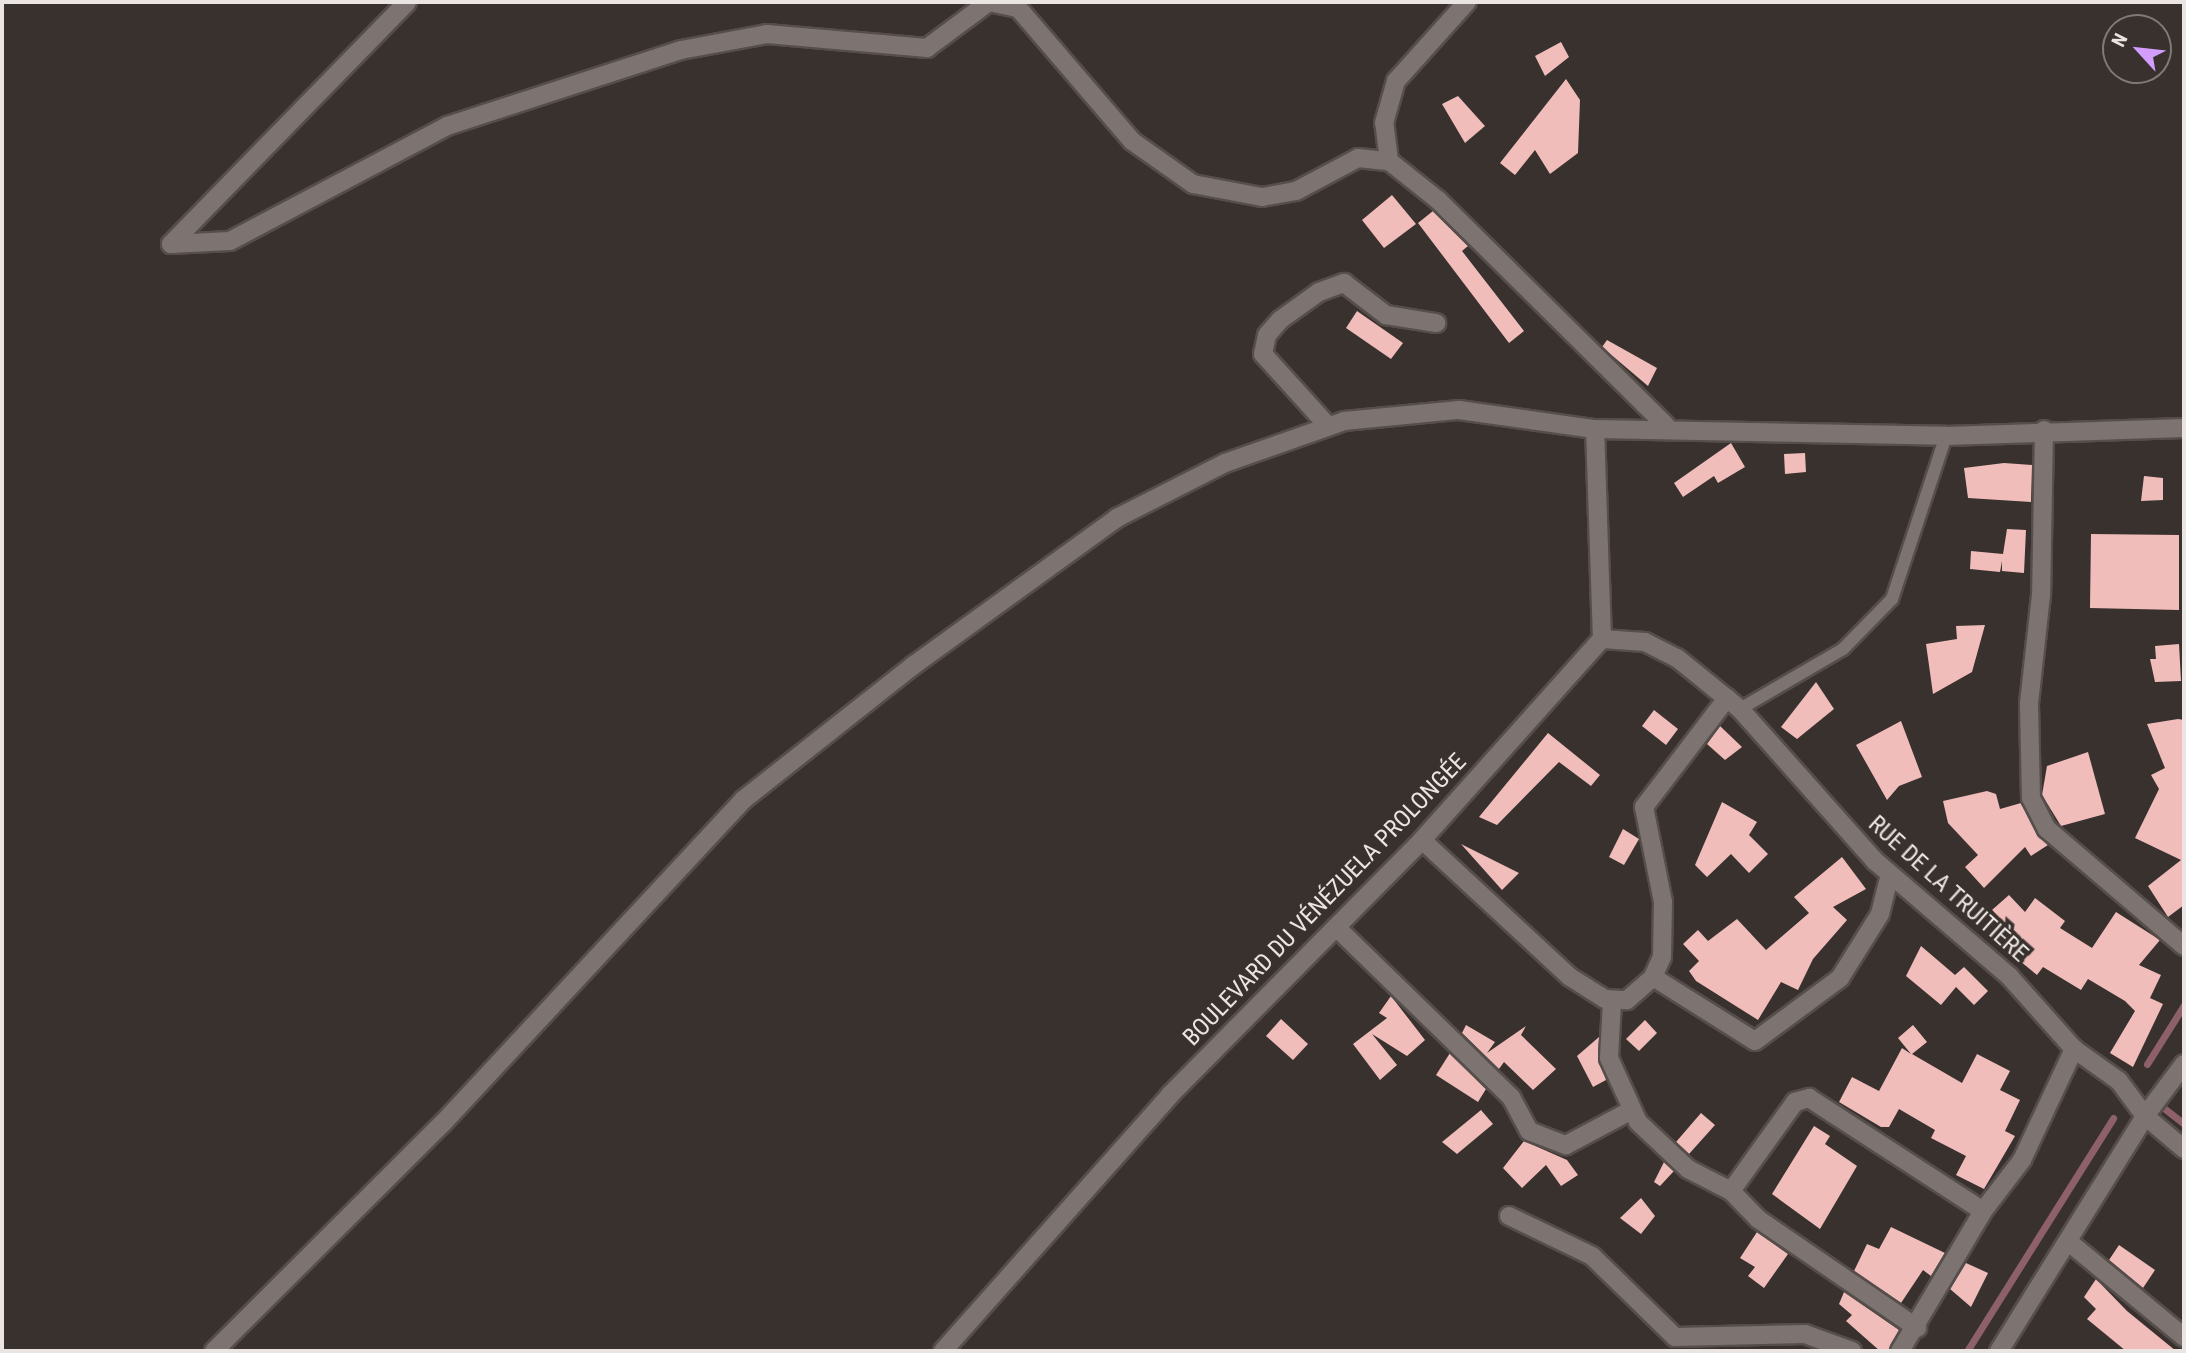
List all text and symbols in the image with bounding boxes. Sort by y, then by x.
north arrow [2102,14,2172,84]
text: N [2107,30,2133,51]
street label: BOULEVARD DU VÉNÉZUELA PROLONGÉE [1177,748,1473,1052]
street label: RUE DE LA TRUITIÈRE [1862,810,2034,968]

